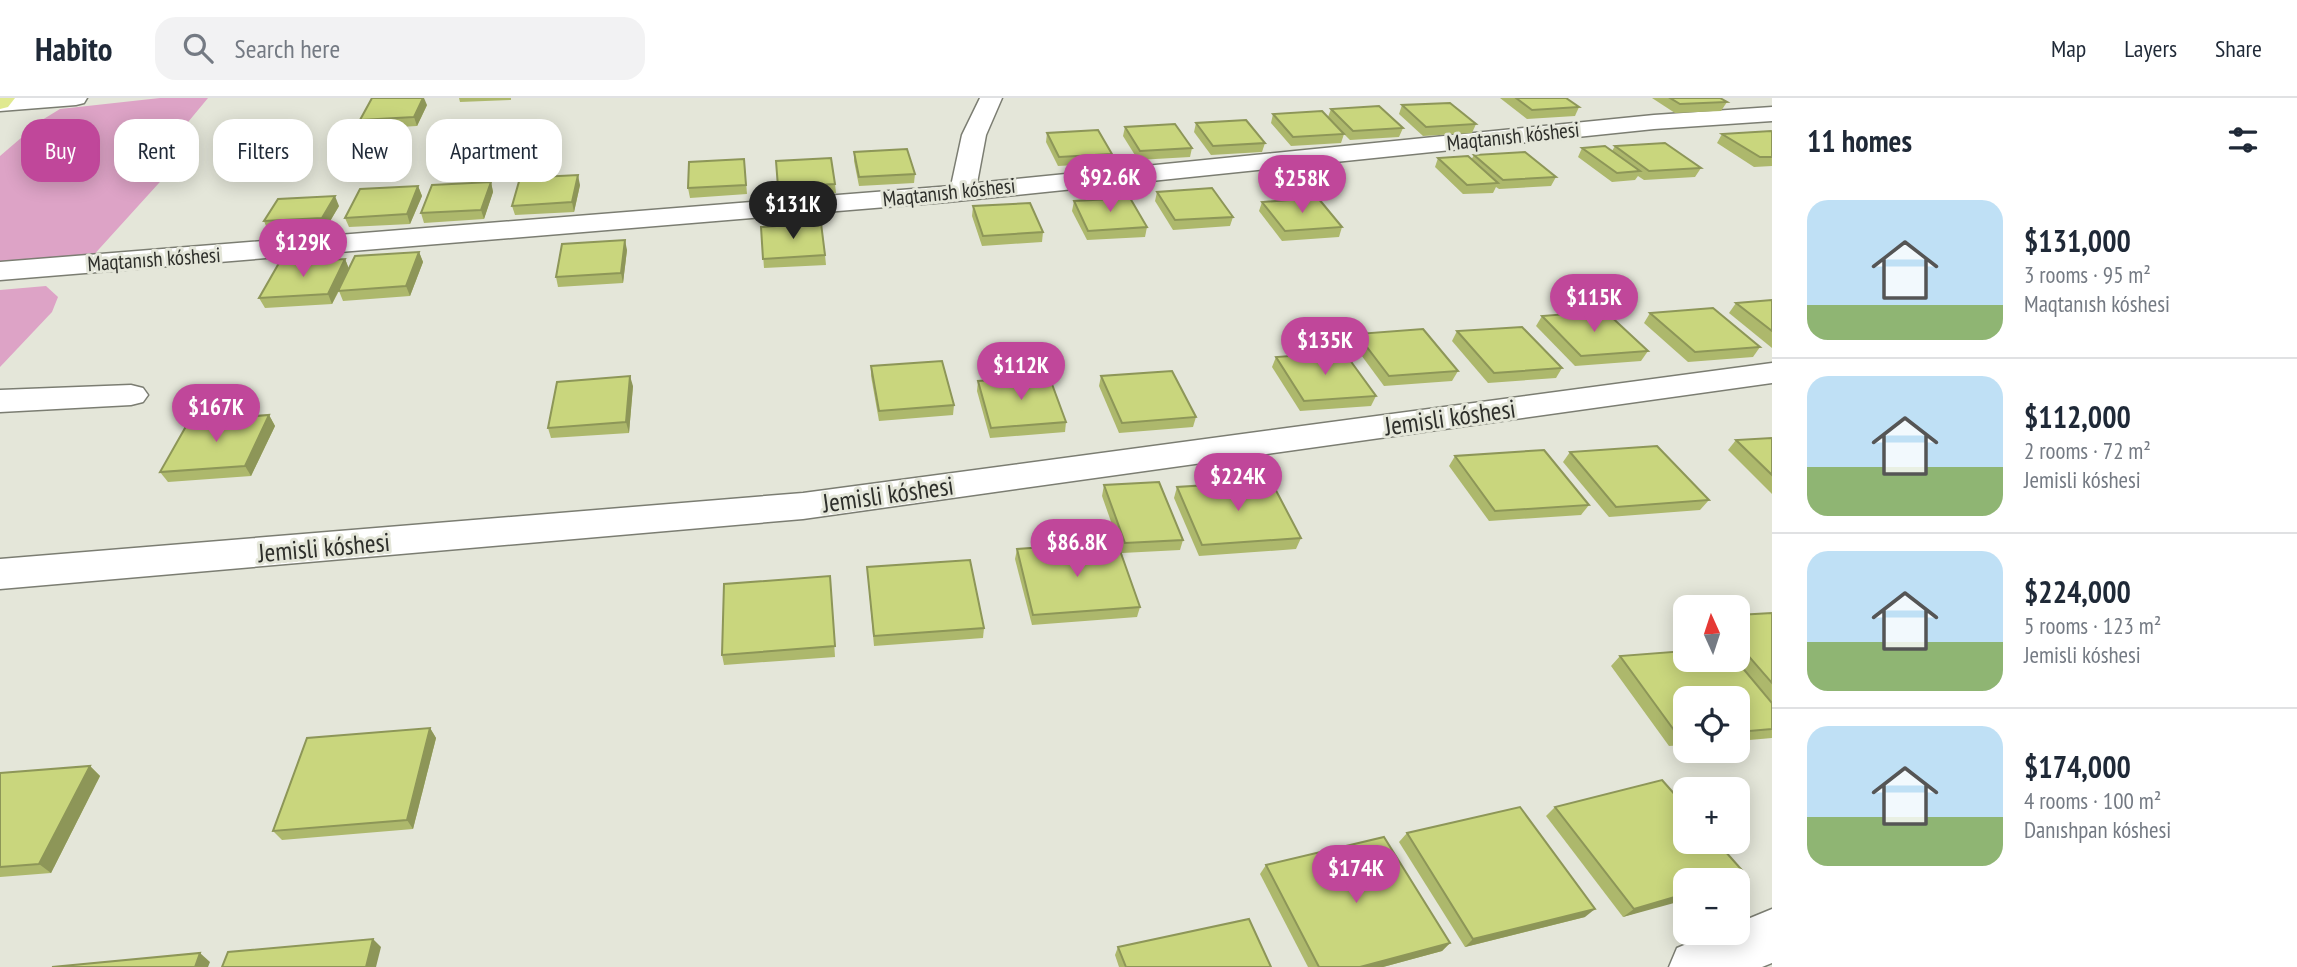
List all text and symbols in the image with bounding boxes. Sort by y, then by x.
search box [155,17,645,80]
text: Habito [35,27,113,70]
icon: search [179,29,217,67]
text: Search here [235,32,340,65]
text: Map [2051,33,2086,64]
text: Layers [2124,33,2177,64]
text: Share [2215,33,2262,64]
street label: Maqtanısh kóshesi [1445,116,1581,156]
chip: Buy [21,119,100,182]
chip: Rent [114,119,199,182]
chip: Filters [213,119,313,182]
chip: New [327,119,412,182]
chip: Apartment [426,119,562,182]
text: 11 homes [1807,121,1912,160]
icon: filters [2224,121,2262,159]
pin: $92.6K [1053,155,1167,214]
pin: $258K [1253,156,1351,215]
text: $92.6K [1080,162,1140,191]
text: $258K [1274,163,1330,192]
street label: Maqtanısh kóshesi [881,172,1017,212]
pin: $131K [744,181,842,241]
text: $131K [765,189,821,218]
pin: $129K [254,220,352,279]
text: $131,000 [2024,221,2131,260]
text: $129K [275,227,331,256]
icon: home [1863,228,1947,312]
street label: Maqtanısh kóshesi [87,241,221,277]
text: 3 rooms · 95 m² [2024,260,2151,289]
pin: $115K [1545,274,1643,334]
text: $115K [1566,282,1622,311]
text: Maqtanısh kóshesi [2024,289,2170,318]
pin: $135K [1276,317,1374,377]
text: $135K [1297,325,1353,354]
pin: $112K [972,342,1070,402]
text: $112K [993,350,1049,379]
pin: $167K [167,384,265,444]
street label: Jemisli kóshesi [1381,391,1518,443]
text: $167K [188,392,244,421]
text: $112,000 [2024,397,2131,436]
icon: home [1863,404,1947,488]
text: 2 rooms · 72 m² [2024,436,2151,465]
pin: $224K [1189,454,1287,513]
text: $224K [1210,461,1266,490]
text: Jemisli kóshesi [2024,465,2141,494]
street label: Jemisli kóshesi [819,468,956,520]
pin: $86.8K [1020,519,1134,579]
street label: Jemisli kóshesi [256,525,391,569]
text: $86.8K [1047,527,1107,556]
text: $224,000 [2024,572,2131,611]
icon: home [1863,579,1947,663]
north arrow [1673,595,1750,672]
map controls [1673,595,1750,945]
text: 5 rooms · 123 m² [2024,611,2161,640]
text: Jemisli kóshesi [2024,640,2141,669]
button: locate [1673,686,1750,763]
text: $174,000 [2024,747,2131,786]
icon: home [1863,754,1947,838]
button: + [1673,777,1750,854]
text: 4 rooms · 100 m² [2024,786,2161,815]
text: Danıshpan kóshesi [2024,815,2171,844]
pin: $174K [1307,846,1405,905]
text: $174K [1328,853,1384,882]
button: − [1673,868,1750,945]

